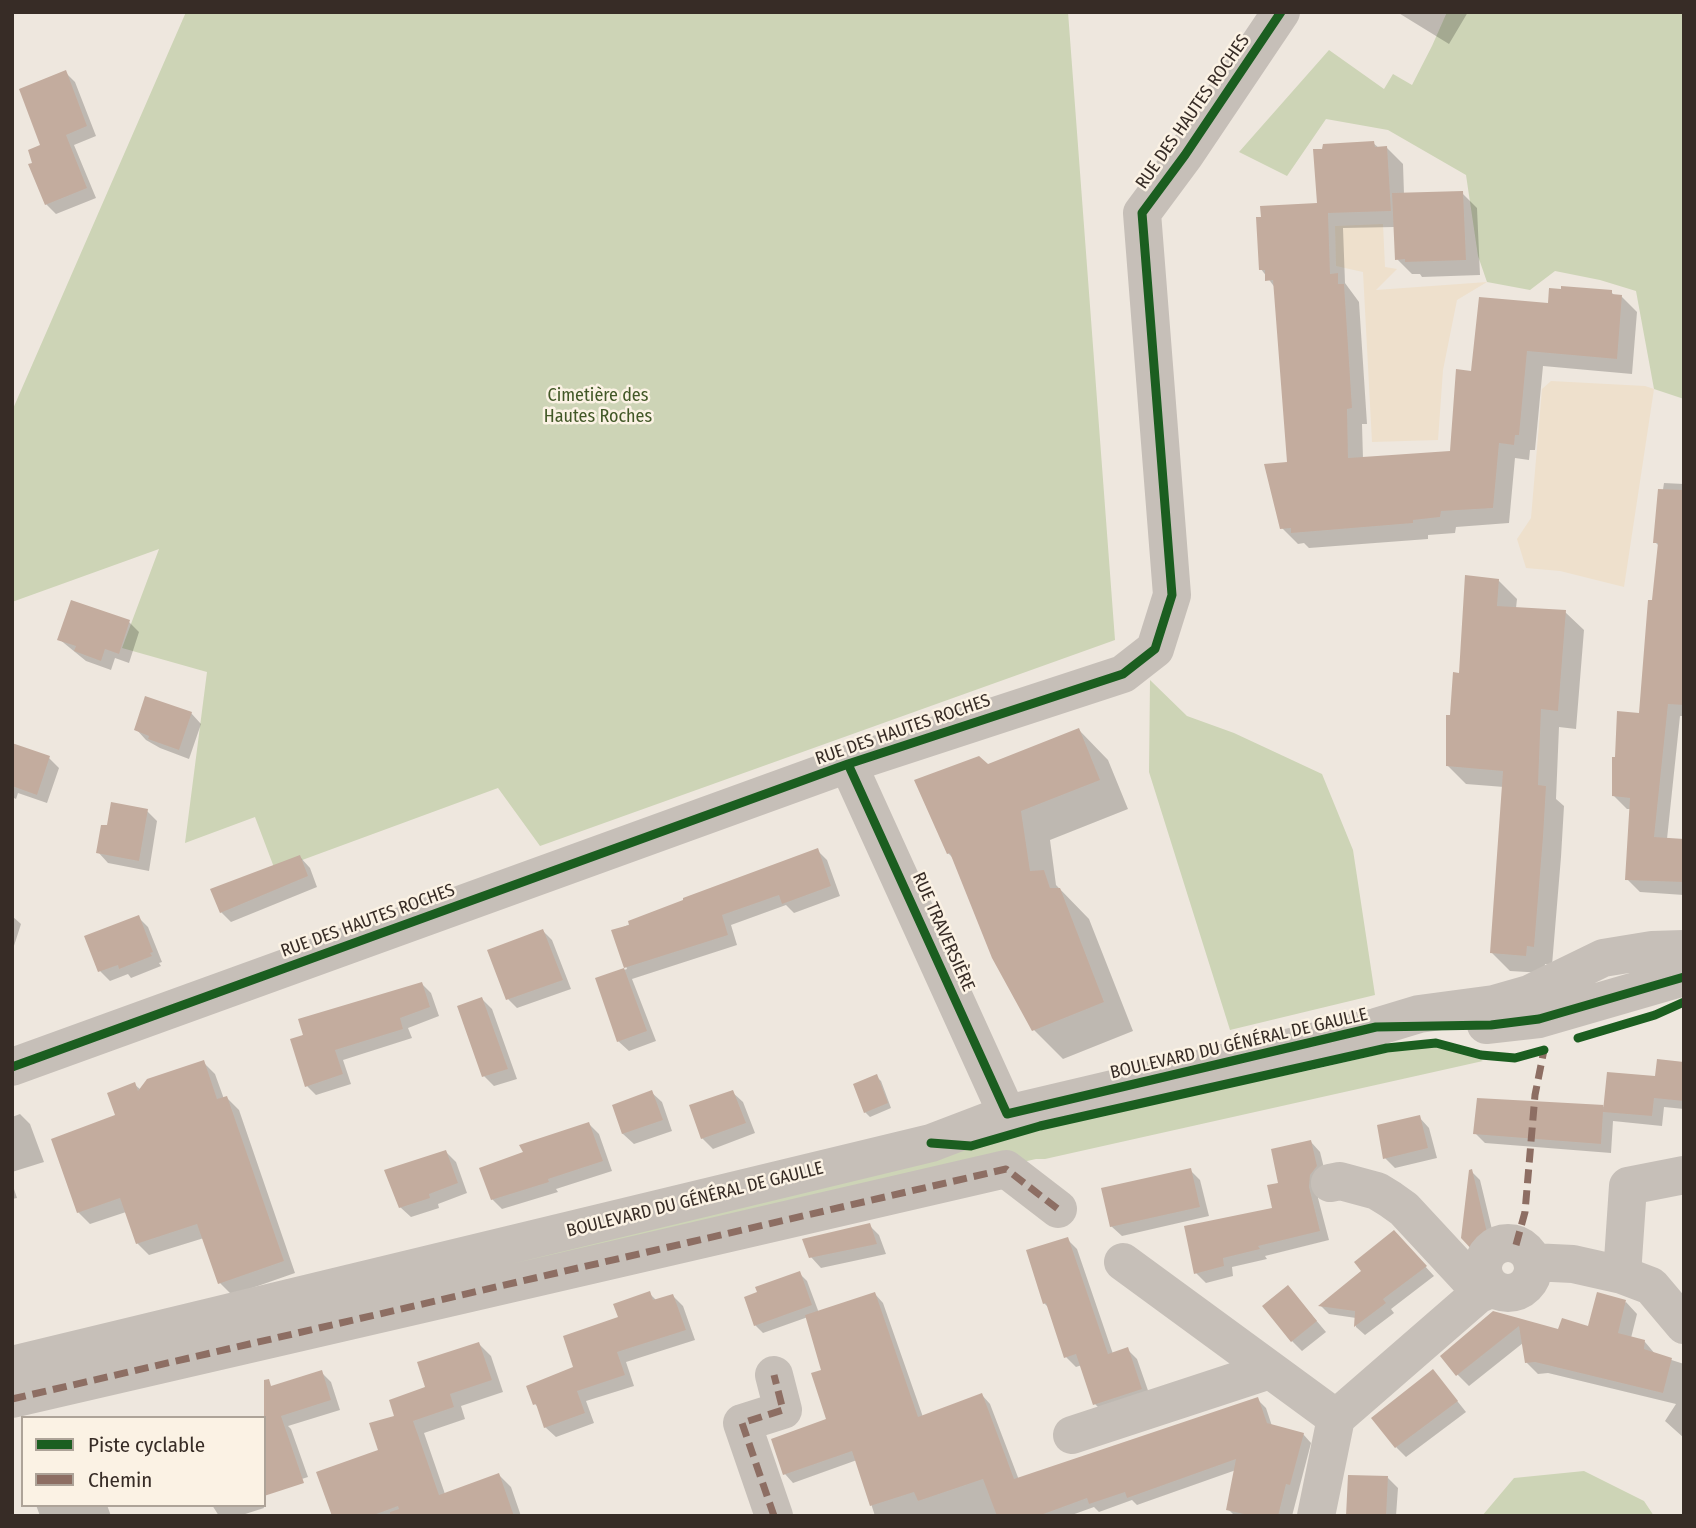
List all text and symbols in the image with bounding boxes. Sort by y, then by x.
street label: RUE DES HAUTES ROCHES [1132,31,1254,193]
park label: Cimetière des Hautes Roches [544,385,652,428]
street label: RUE DES HAUTES ROCHES [813,690,993,770]
street label: RUE TRAVERSIÈRE [907,869,979,995]
street label: RUE DES HAUTES ROCHES [278,879,458,963]
street label: BOULEVARD DU GÉNÉRAL DE GAULLE [1108,1004,1370,1084]
street label: BOULEVARD DU GÉNÉRAL DE GAULLE [564,1158,826,1242]
legend [21,1416,266,1507]
text: Piste cyclable [88,1432,205,1458]
text: Chemin [88,1467,152,1493]

